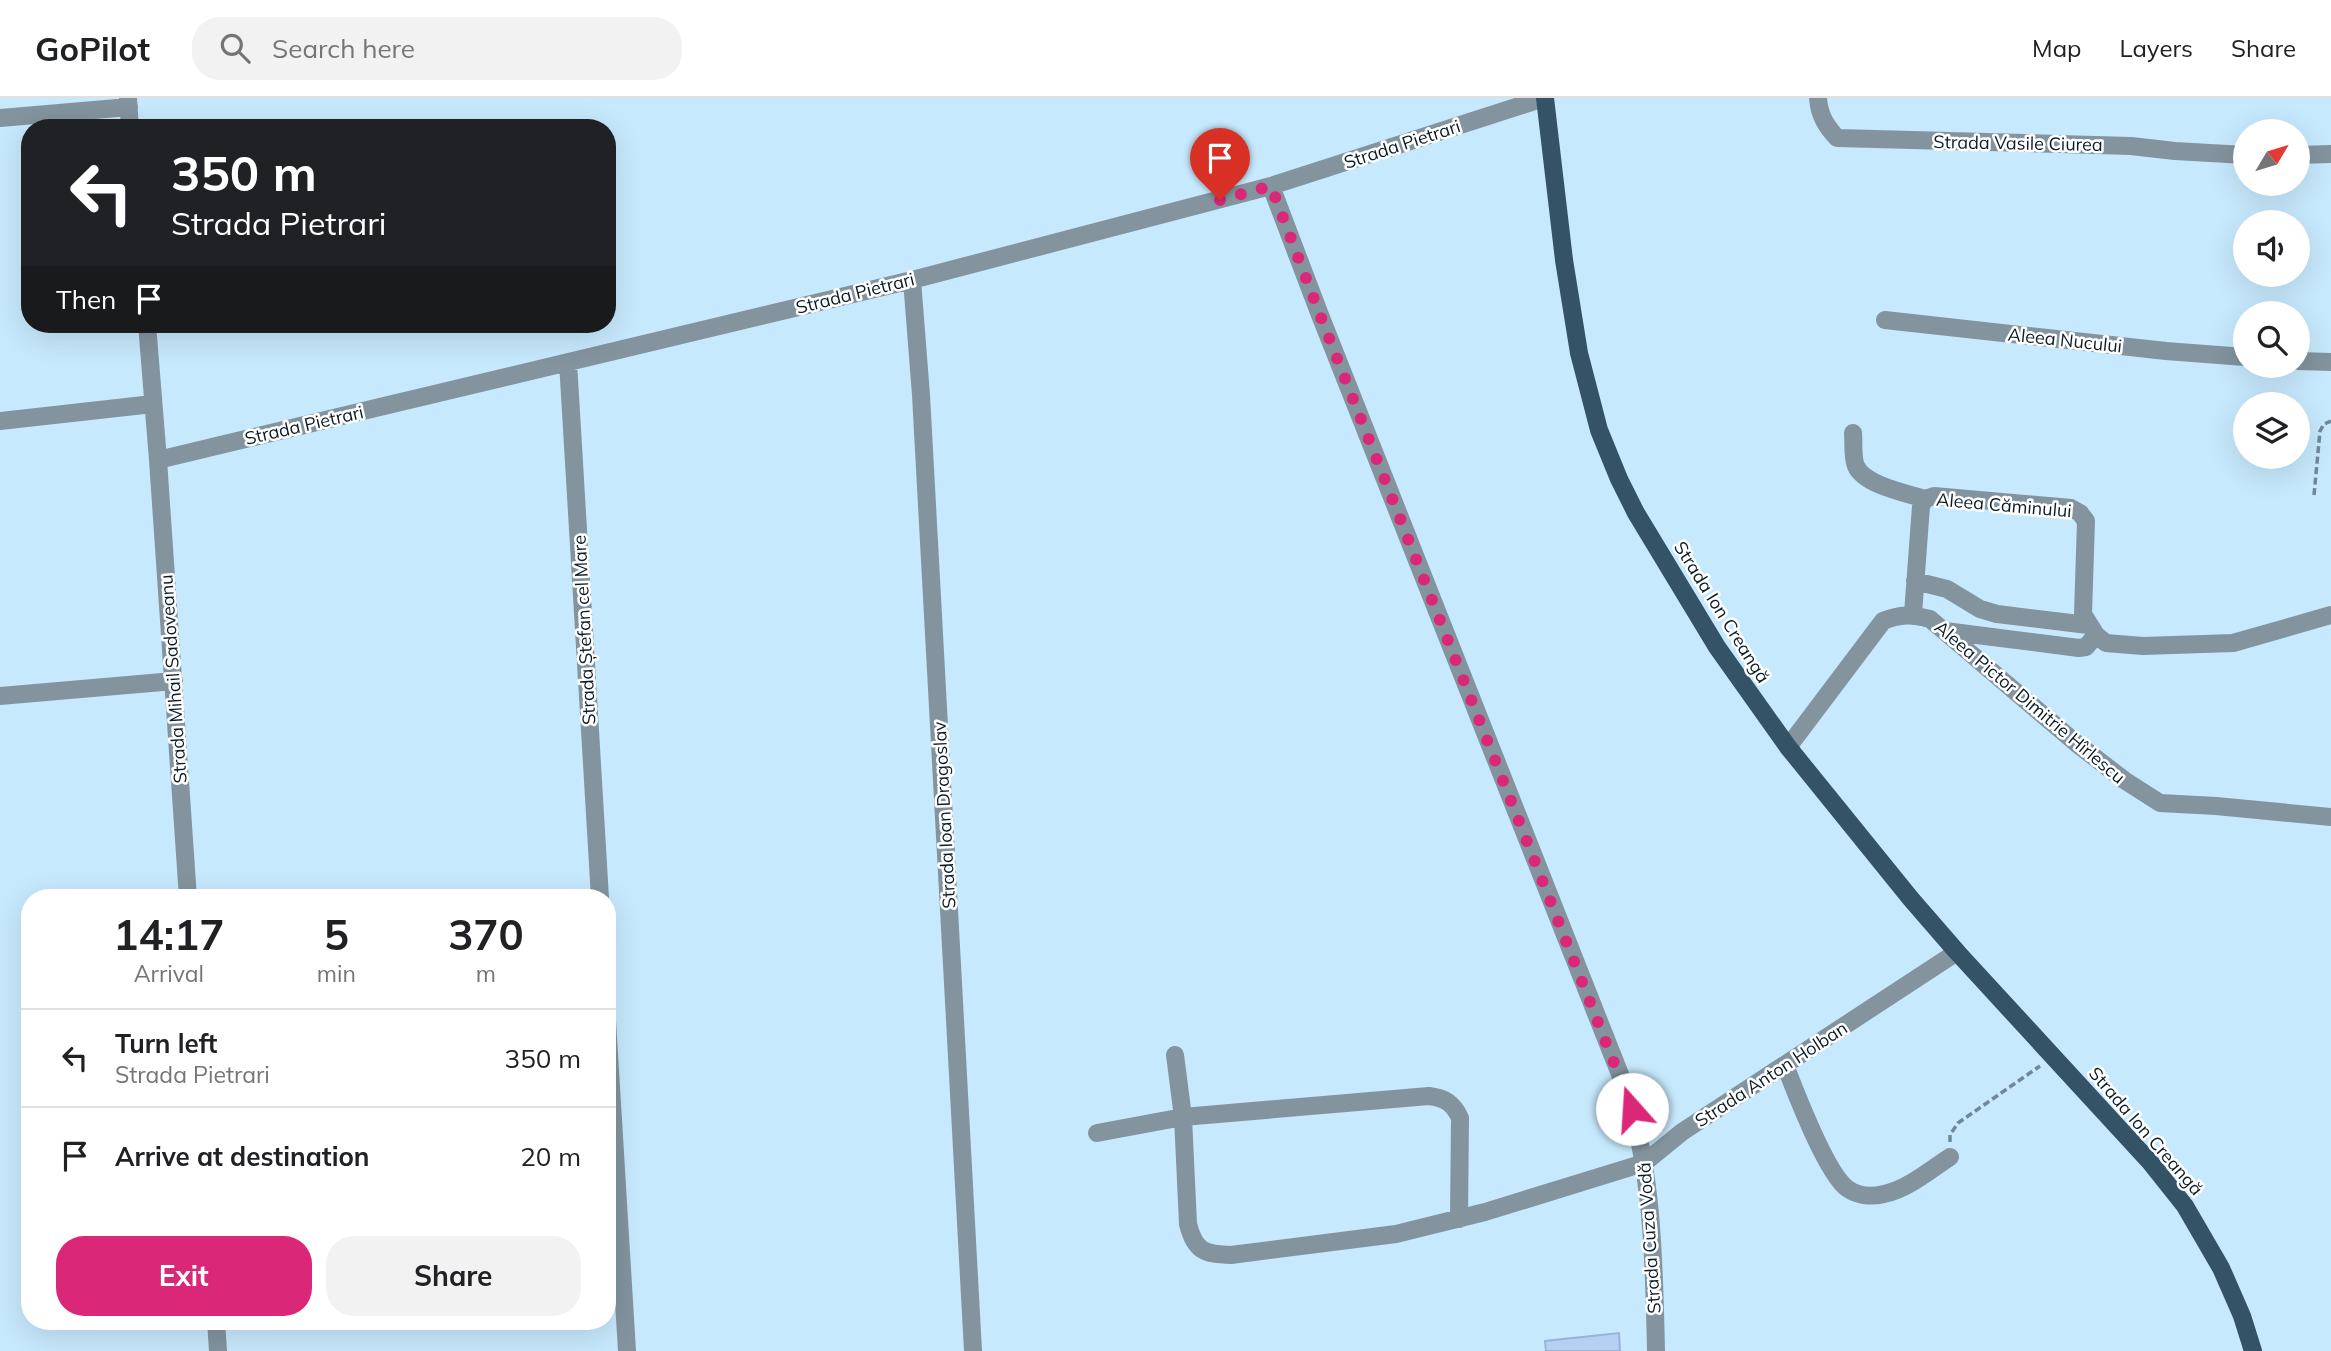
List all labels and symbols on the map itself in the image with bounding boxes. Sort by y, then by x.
street label: Strada Pietrari [1341,114,1463,174]
north arrow [2233,119,2310,196]
pin [1190,128,1250,200]
street label: Strada Vasile Ciurea [1933,130,2103,156]
street label: Strada Pietrari [793,267,917,319]
street label: Aleea Nucului [2007,323,2123,357]
street label: Strada Pietrari [242,400,366,450]
street label: Aleea Căminului [1935,488,2073,522]
street label: Strada Ștefan cel Mare [568,534,600,726]
street label: Strada Ion Creangă [1669,537,1775,687]
street label: Strada Mihail Sadoveanu [154,574,192,784]
street label: Aleea Pictor Dimitrie Hîrlescu [1930,616,2130,788]
street label: Strada Ioan Dragoslav [928,720,960,909]
street label: Strada Anton Holban [1690,1016,1852,1132]
street label: Strada Ion Creangă [2084,1062,2208,1200]
position arrow [1595,1072,1669,1146]
street label: Strada Cuza Vodă [1632,1162,1666,1314]

